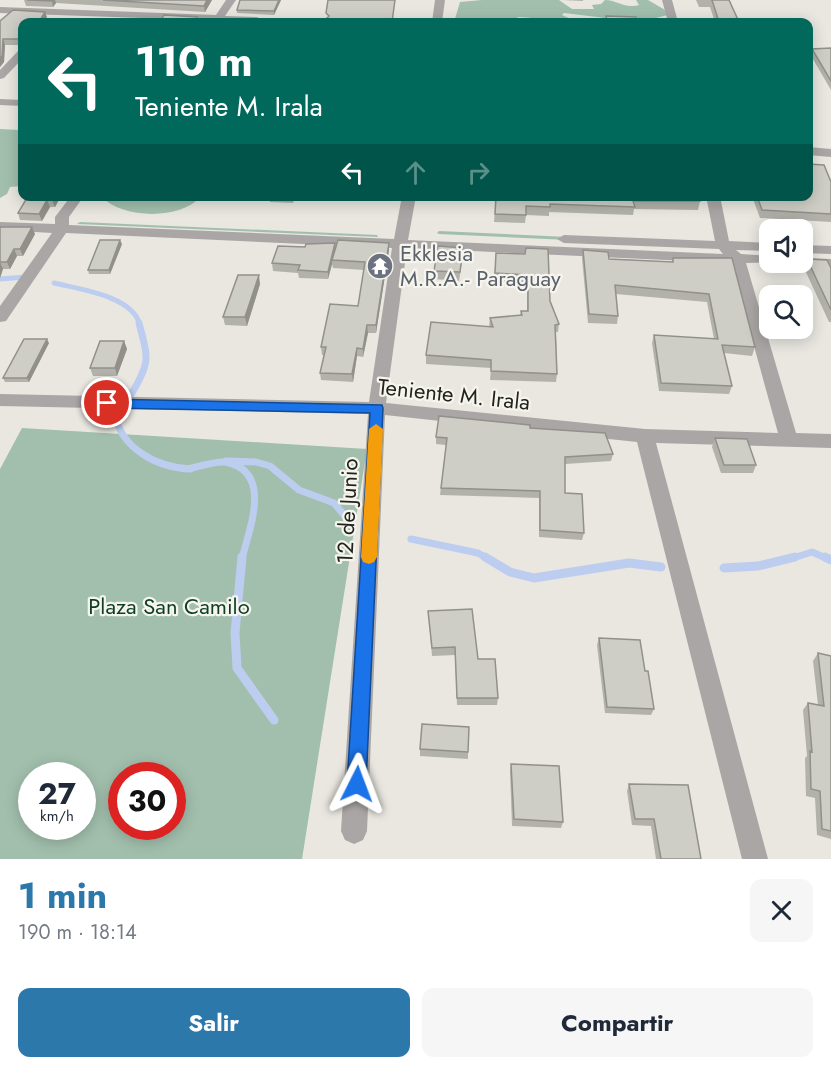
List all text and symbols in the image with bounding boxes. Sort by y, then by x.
text: 110 m [135,31,253,92]
icon: left [36,42,114,120]
text: Teniente M. Irala [135,87,323,126]
icon: left [336,156,369,189]
icon: ahead [399,156,432,189]
icon: right [462,156,495,189]
map controls [759,219,813,339]
button: sound [759,219,813,273]
place label: Ekklesia M.R.A.- Paraguay [400,237,561,294]
temple icon: Ekklesia M.R.A.- Paraguay [365,251,395,281]
button: search [759,285,813,339]
street label: Teniente M. Irala [376,370,532,418]
pin [81,377,132,428]
icon: arrive [90,386,123,419]
street label: 12 de Junio [328,457,366,565]
park label: Plaza San Camilo [88,590,250,622]
position arrow [325,752,389,816]
speed limit sign: 30 [108,762,186,840]
text: 27 [38,772,76,815]
text: km/h [40,805,74,827]
text: 1 min [18,869,107,921]
button: close [750,879,813,942]
text: 190 m · 18:14 [18,918,137,947]
button: Salir [18,988,410,1057]
button: Compartir [422,988,813,1057]

